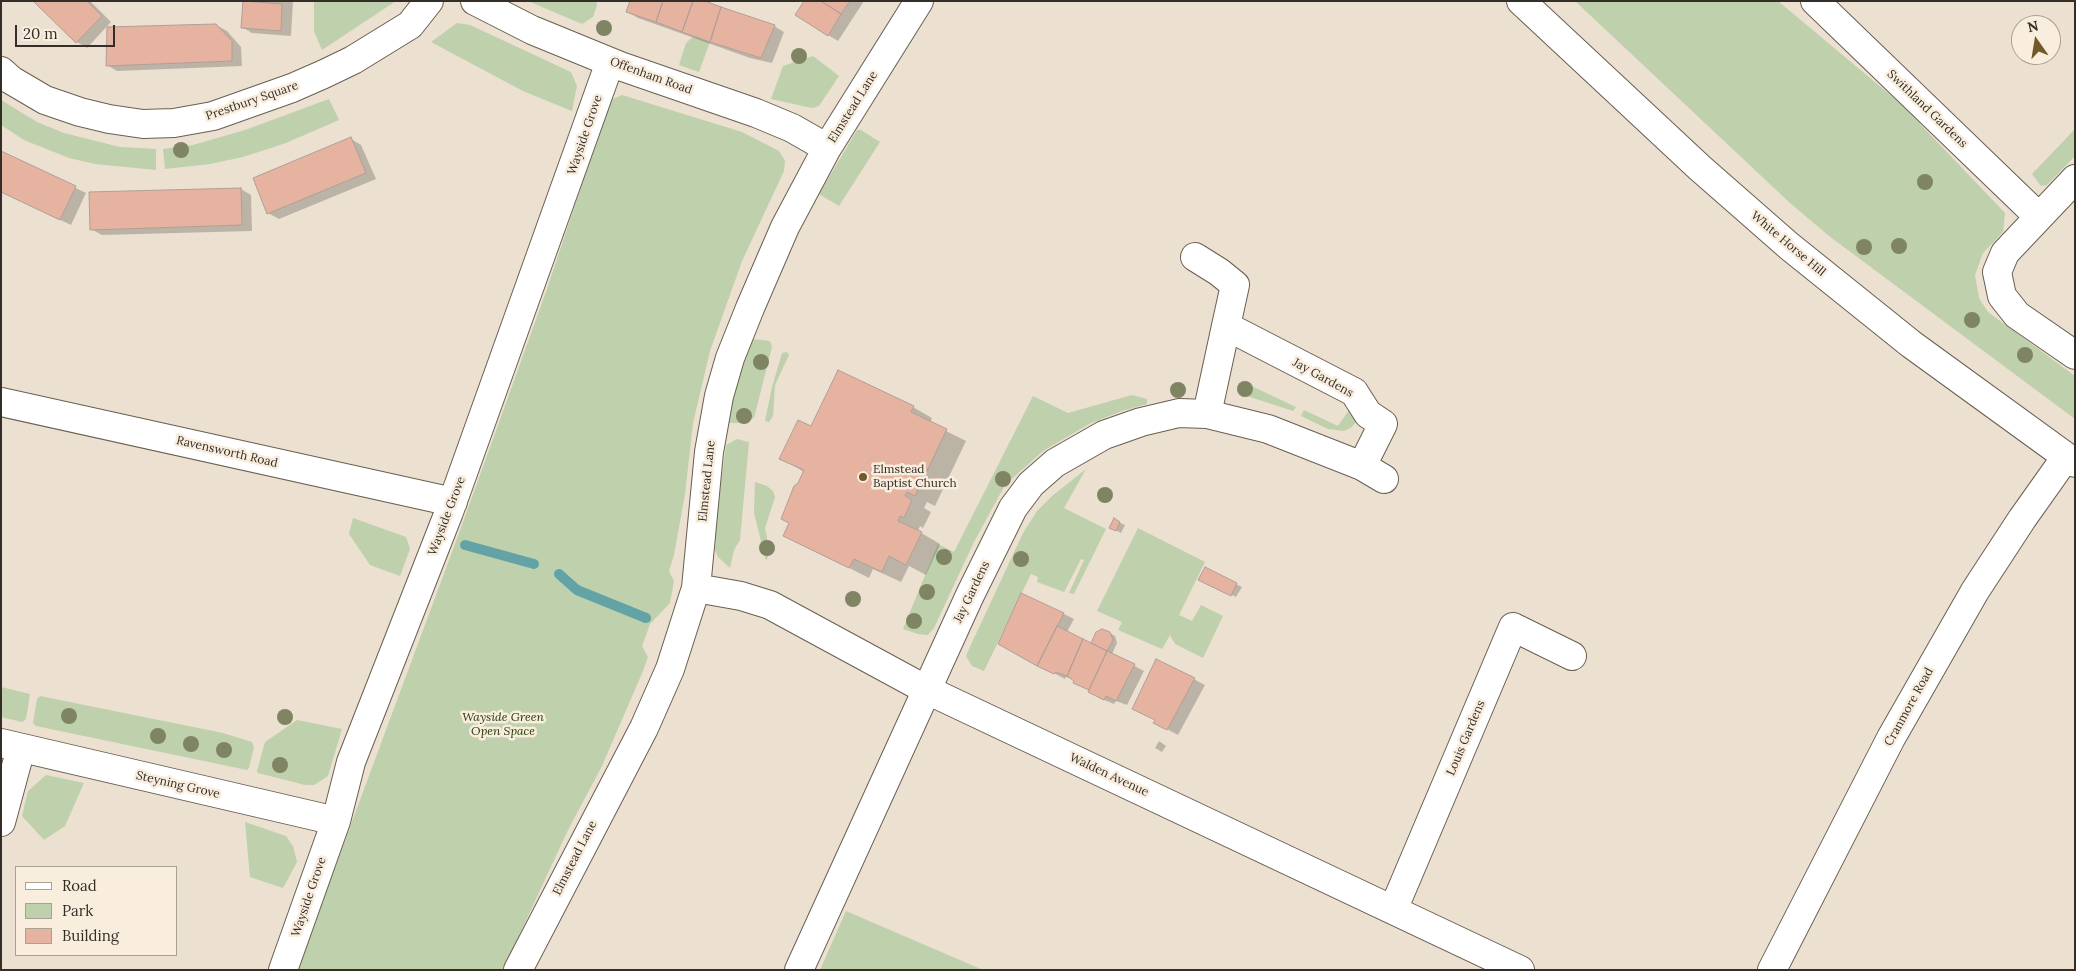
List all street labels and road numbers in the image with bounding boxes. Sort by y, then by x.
street label: Offenham Road [608,54,694,98]
street label: Swithland Gardens [1884,67,1970,151]
street label: Elmstead Lane [825,68,881,146]
street label: Prestbury Square [204,78,300,124]
street label: Wayside Grove [565,93,605,177]
street label: White Horse Hill [1748,209,1828,279]
street label: Jay Gardens [1290,356,1356,400]
street label: Ravensworth Road [175,433,279,471]
street label: Elmstead Lane [696,440,718,522]
street label: Wayside Grove [425,475,469,557]
street label: Jay Gardens [951,559,993,625]
street label: Cranmore Road [1882,665,1936,749]
street label: Louis Gardens [1444,698,1488,778]
street label: Walden Avenue [1067,750,1151,800]
street label: Steyning Grove [135,768,221,802]
street label: Elmstead Lane [550,818,600,898]
street label: Wayside Grove [289,855,329,939]

